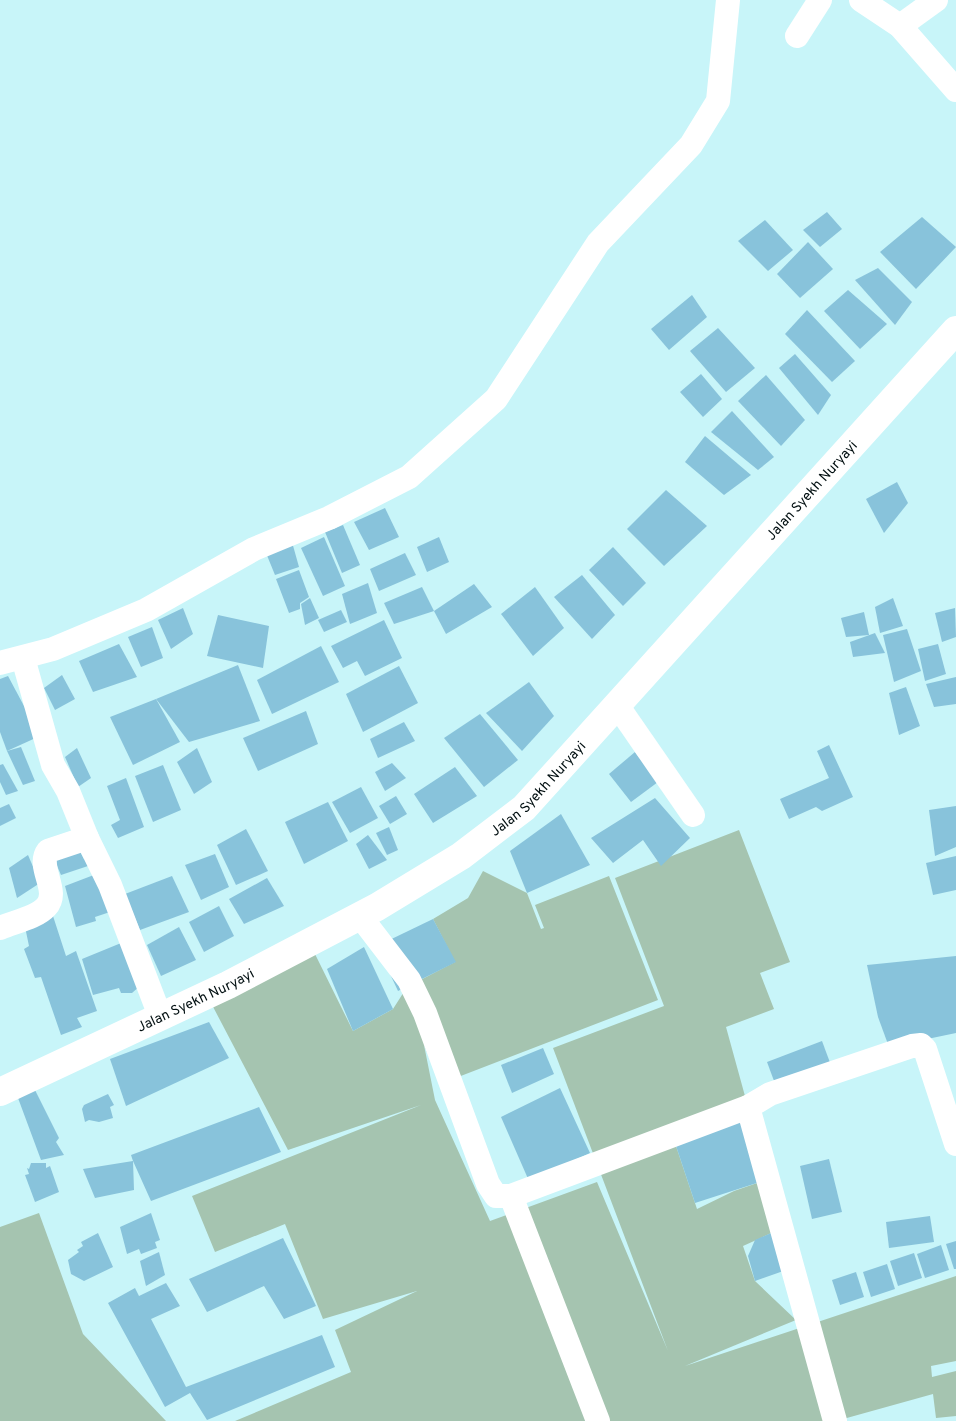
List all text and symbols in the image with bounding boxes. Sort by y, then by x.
street label: Jalan Syekh Nuryayi [763,438,862,544]
street label: Jalan Syekh Nuryayi [488,738,590,841]
street label: Jalan Syekh Nuryayi [135,966,258,1036]

